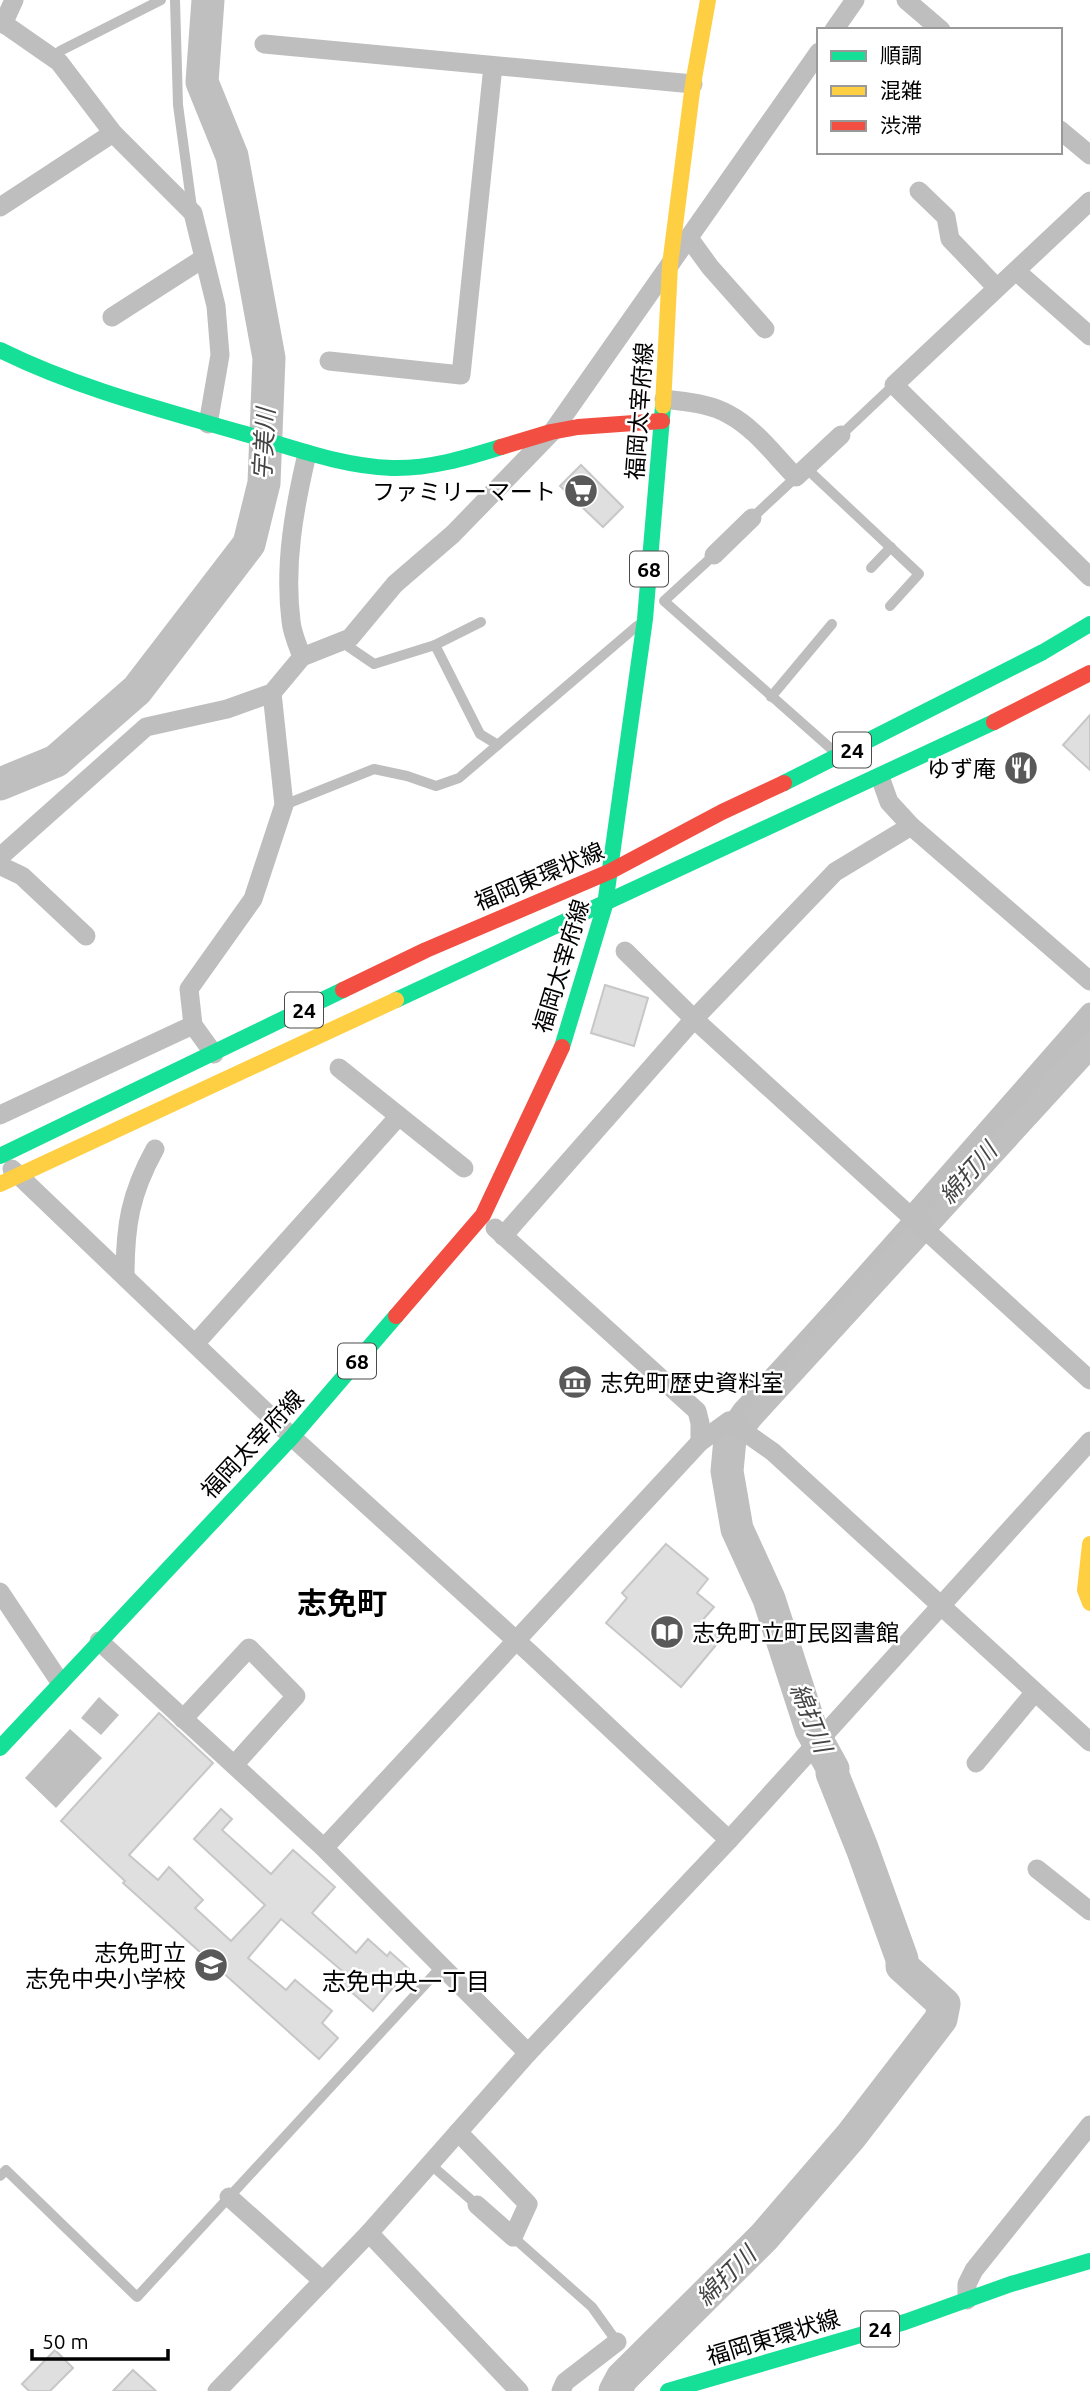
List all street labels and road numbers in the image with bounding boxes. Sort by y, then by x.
street label: 福岡太宰府線 [622,341,656,481]
road number: 68 [630,552,668,586]
road number: 24 [833,732,871,768]
street label: 福岡東環状線 [471,838,607,914]
street label: 福岡太宰府線 [529,896,593,1036]
road number: 24 [285,992,323,1028]
road number: 68 [338,1344,376,1378]
street label: 福岡太宰府線 [196,1385,308,1503]
street label: 福岡東環状線 [703,2305,843,2369]
road number: 24 [861,2312,899,2346]

